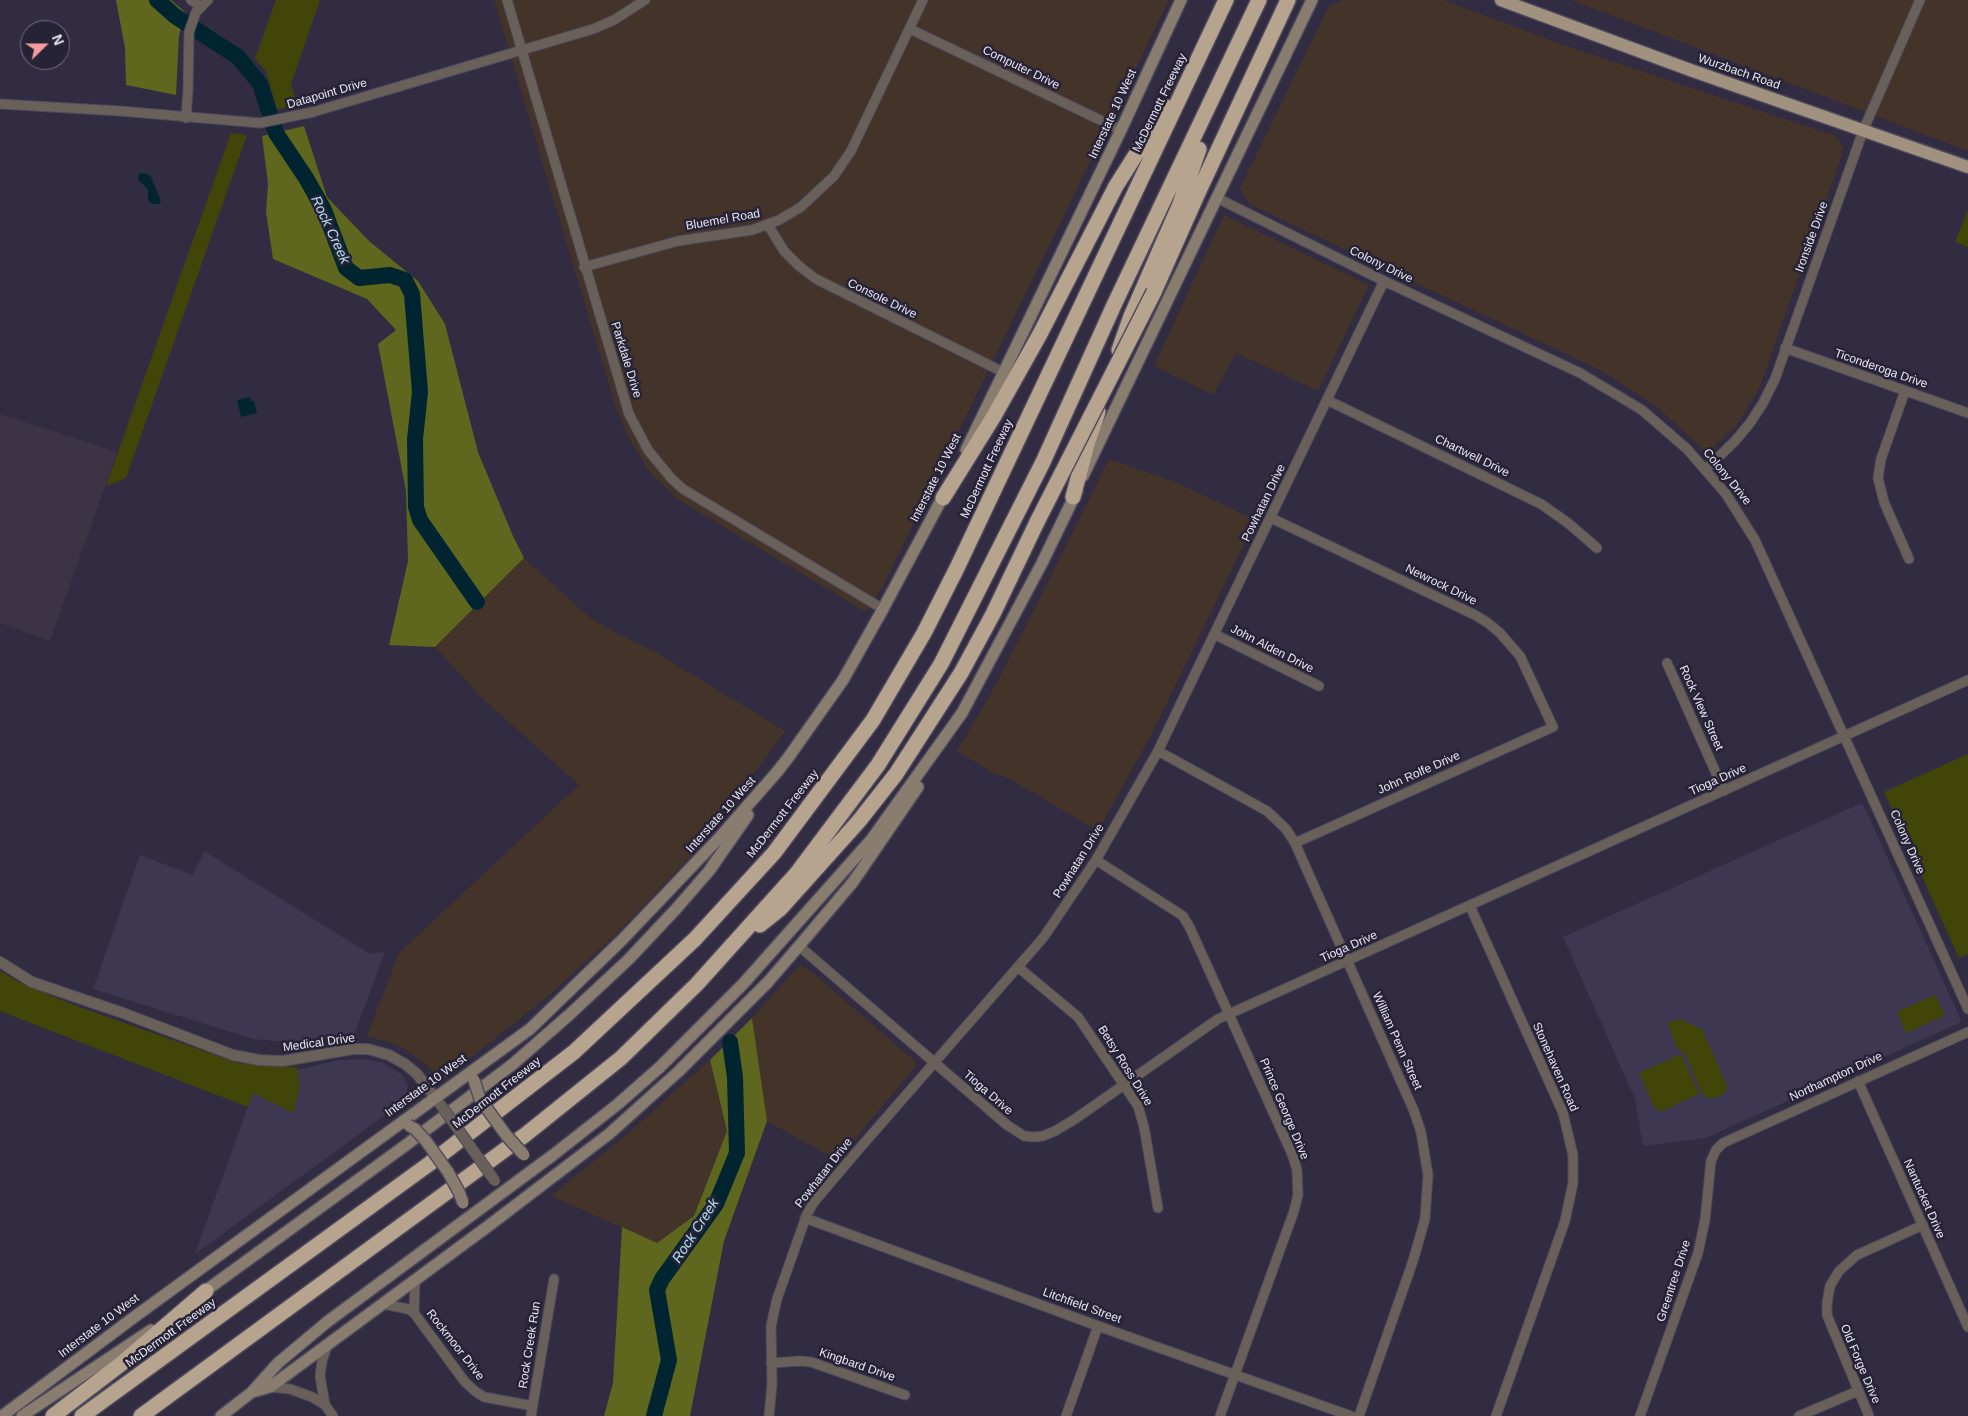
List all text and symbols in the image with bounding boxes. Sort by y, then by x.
north arrow [20,20,70,70]
text: N [49,32,67,47]
street label: Computer Drive [980,43,1062,93]
street label: McDermott Freeway [1130,51,1190,155]
street label: Wurzbach Road [1696,51,1782,93]
street label: Interstate 10 West [1086,67,1140,161]
street label: Datapoint Drive [285,76,369,112]
water label: Rock Creek [307,193,353,267]
street label: Ironside Drive [1793,200,1831,274]
street label: Bluemel Road [685,206,761,234]
street label: Colony Drive [1347,243,1415,287]
street label: Console Drive [845,276,919,322]
street label: Parkdale Drive [608,320,644,400]
street label: Ticonderoga Drive [1833,346,1929,392]
street label: McDermott Freeway [958,417,1016,521]
street label: Interstate 10 West [908,431,964,525]
street label: Chartwell Drive [1432,432,1512,480]
street label: Colony Drive [1700,446,1754,508]
street label: Powhatan Drive [1239,462,1289,544]
street label: Newrock Drive [1403,561,1479,609]
street label: John Alden Drive [1228,622,1316,676]
street label: Rock View Street [1676,663,1726,753]
street label: John Rolfe Drive [1376,748,1462,798]
street label: Tioga Drive [1687,761,1749,799]
street label: McDermott Freeway [744,767,822,861]
street label: Interstate 10 West [683,774,759,856]
street label: Colony Drive [1886,808,1928,876]
street label: Powhatan Drive [1050,821,1108,901]
street label: Tioga Drive [1318,928,1380,966]
street label: William Penn Street [1369,990,1425,1092]
street label: Stonehaven Road [1529,1020,1581,1114]
street label: Betsy Ross Drive [1095,1023,1155,1109]
street label: Medical Drive [282,1031,356,1055]
street label: Northampton Drive [1787,1049,1885,1105]
street label: Interstate 10 West [382,1052,470,1120]
street label: McDermott Freeway [450,1054,544,1132]
street label: Prince George Drive [1256,1056,1312,1162]
street label: Tioga Drive [960,1068,1016,1118]
street label: Powhatan Drive [792,1135,856,1211]
street label: Nantucket Drive [1900,1157,1948,1241]
water label: Rock Creek [669,1196,723,1266]
street label: Greentree Drive [1654,1238,1694,1324]
street label: Litchfield Street [1041,1285,1123,1327]
street label: Interstate 10 West [56,1291,142,1361]
street label: McDermott Freeway [123,1295,219,1371]
street label: Rock Creek Run [516,1300,544,1390]
street label: Rockmoor Drive [423,1307,487,1383]
street label: Old Forge Drive [1837,1322,1883,1406]
street label: Kingbard Drive [817,1345,897,1385]

